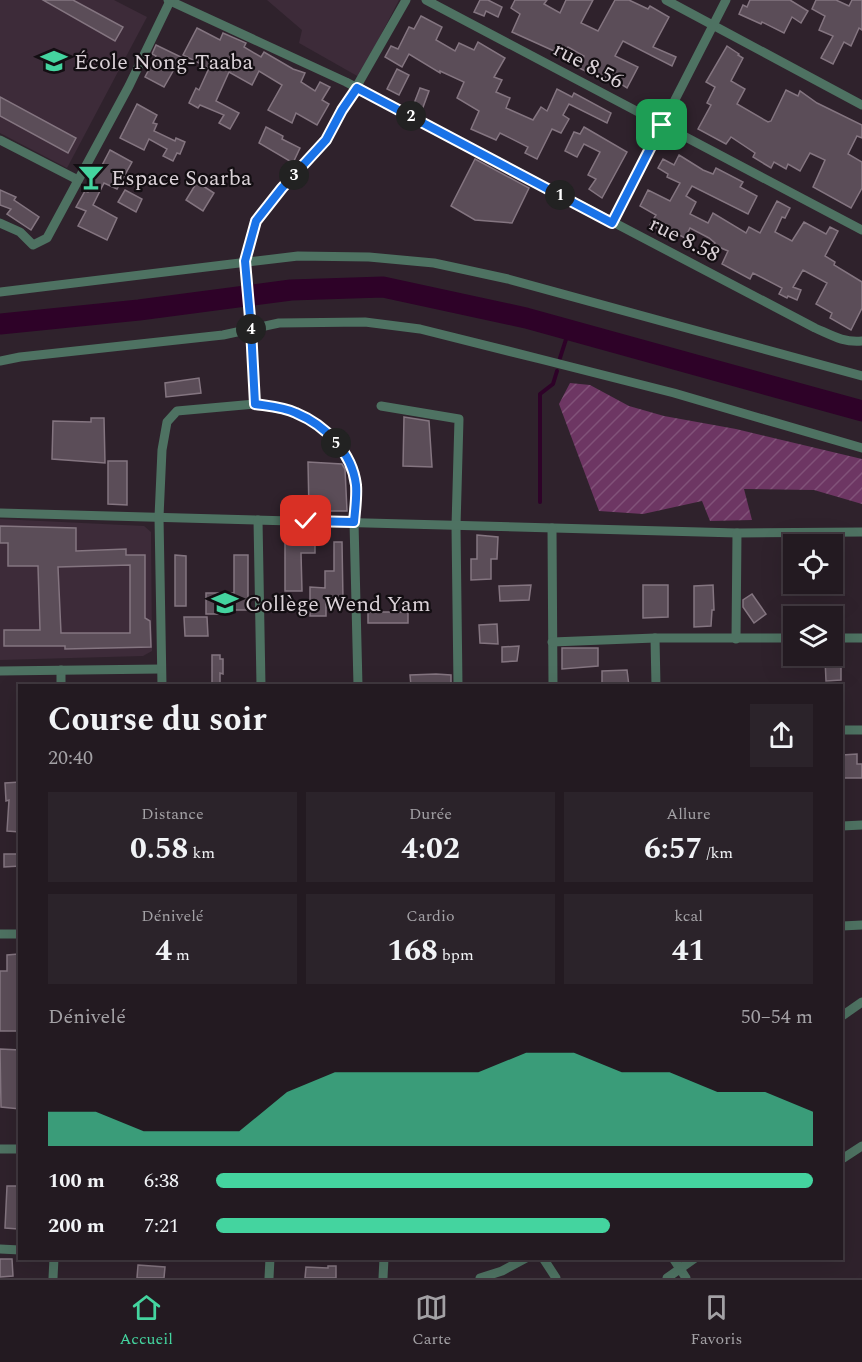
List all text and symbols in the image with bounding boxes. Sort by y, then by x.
street label: rue 8.56 [547,33,629,98]
school or university icon: École Nong-Taaba [39,46,69,76]
place label: École Nong-Taaba [74,46,253,79]
pin [636,99,687,150]
pin: 2 [396,101,426,131]
text: 2 [407,104,415,128]
icon: arrive [645,108,678,141]
pin: 3 [279,160,309,190]
bar icon: Espace Soarba [76,162,106,192]
place label: Espace Soarba [111,162,252,195]
text: 3 [290,163,298,187]
pin: 1 [545,180,575,210]
text: 1 [556,183,564,207]
street label: rue 8.58 [643,207,726,271]
pin: 4 [236,314,266,344]
text: 4 [247,317,255,341]
pin: 5 [321,428,351,458]
text: 5 [332,431,340,455]
pin [280,495,331,546]
icon: check [289,504,322,537]
map controls [783,534,843,666]
button: locate [783,534,843,594]
school or university icon: Collège Wend Yam [210,588,240,618]
place label: Collège Wend Yam [245,588,431,621]
button: layers [783,606,843,666]
text: Course du soir [48,695,267,745]
button: share [750,704,813,767]
text: 20:40 [48,743,93,773]
text: Distance [141,802,204,826]
text: Durée [409,802,452,826]
text: Allure [666,802,711,826]
text: 0.58 [130,826,188,872]
text: 4:02 [401,826,460,872]
text: 6:57 [644,826,702,872]
text: km [188,841,215,865]
text: /km [702,841,733,865]
text: Dénivelé [141,904,204,928]
text: Cardio [406,904,455,928]
text: kcal [674,904,703,928]
text: 4 [155,928,172,974]
text: 168 [387,928,438,974]
text: 41 [672,928,705,974]
text: m [172,943,190,967]
text: bpm [438,943,474,967]
text: Dénivelé [48,1002,126,1032]
text: 50–54 m [741,1002,813,1032]
text: 100 m [48,1166,105,1196]
text: 6:38 [144,1166,179,1196]
text: 200 m [48,1211,105,1241]
text: 7:21 [144,1211,179,1241]
tab: Accueil [120,1291,173,1351]
tab: Carte [412,1291,451,1351]
tab: Favoris [691,1291,742,1351]

